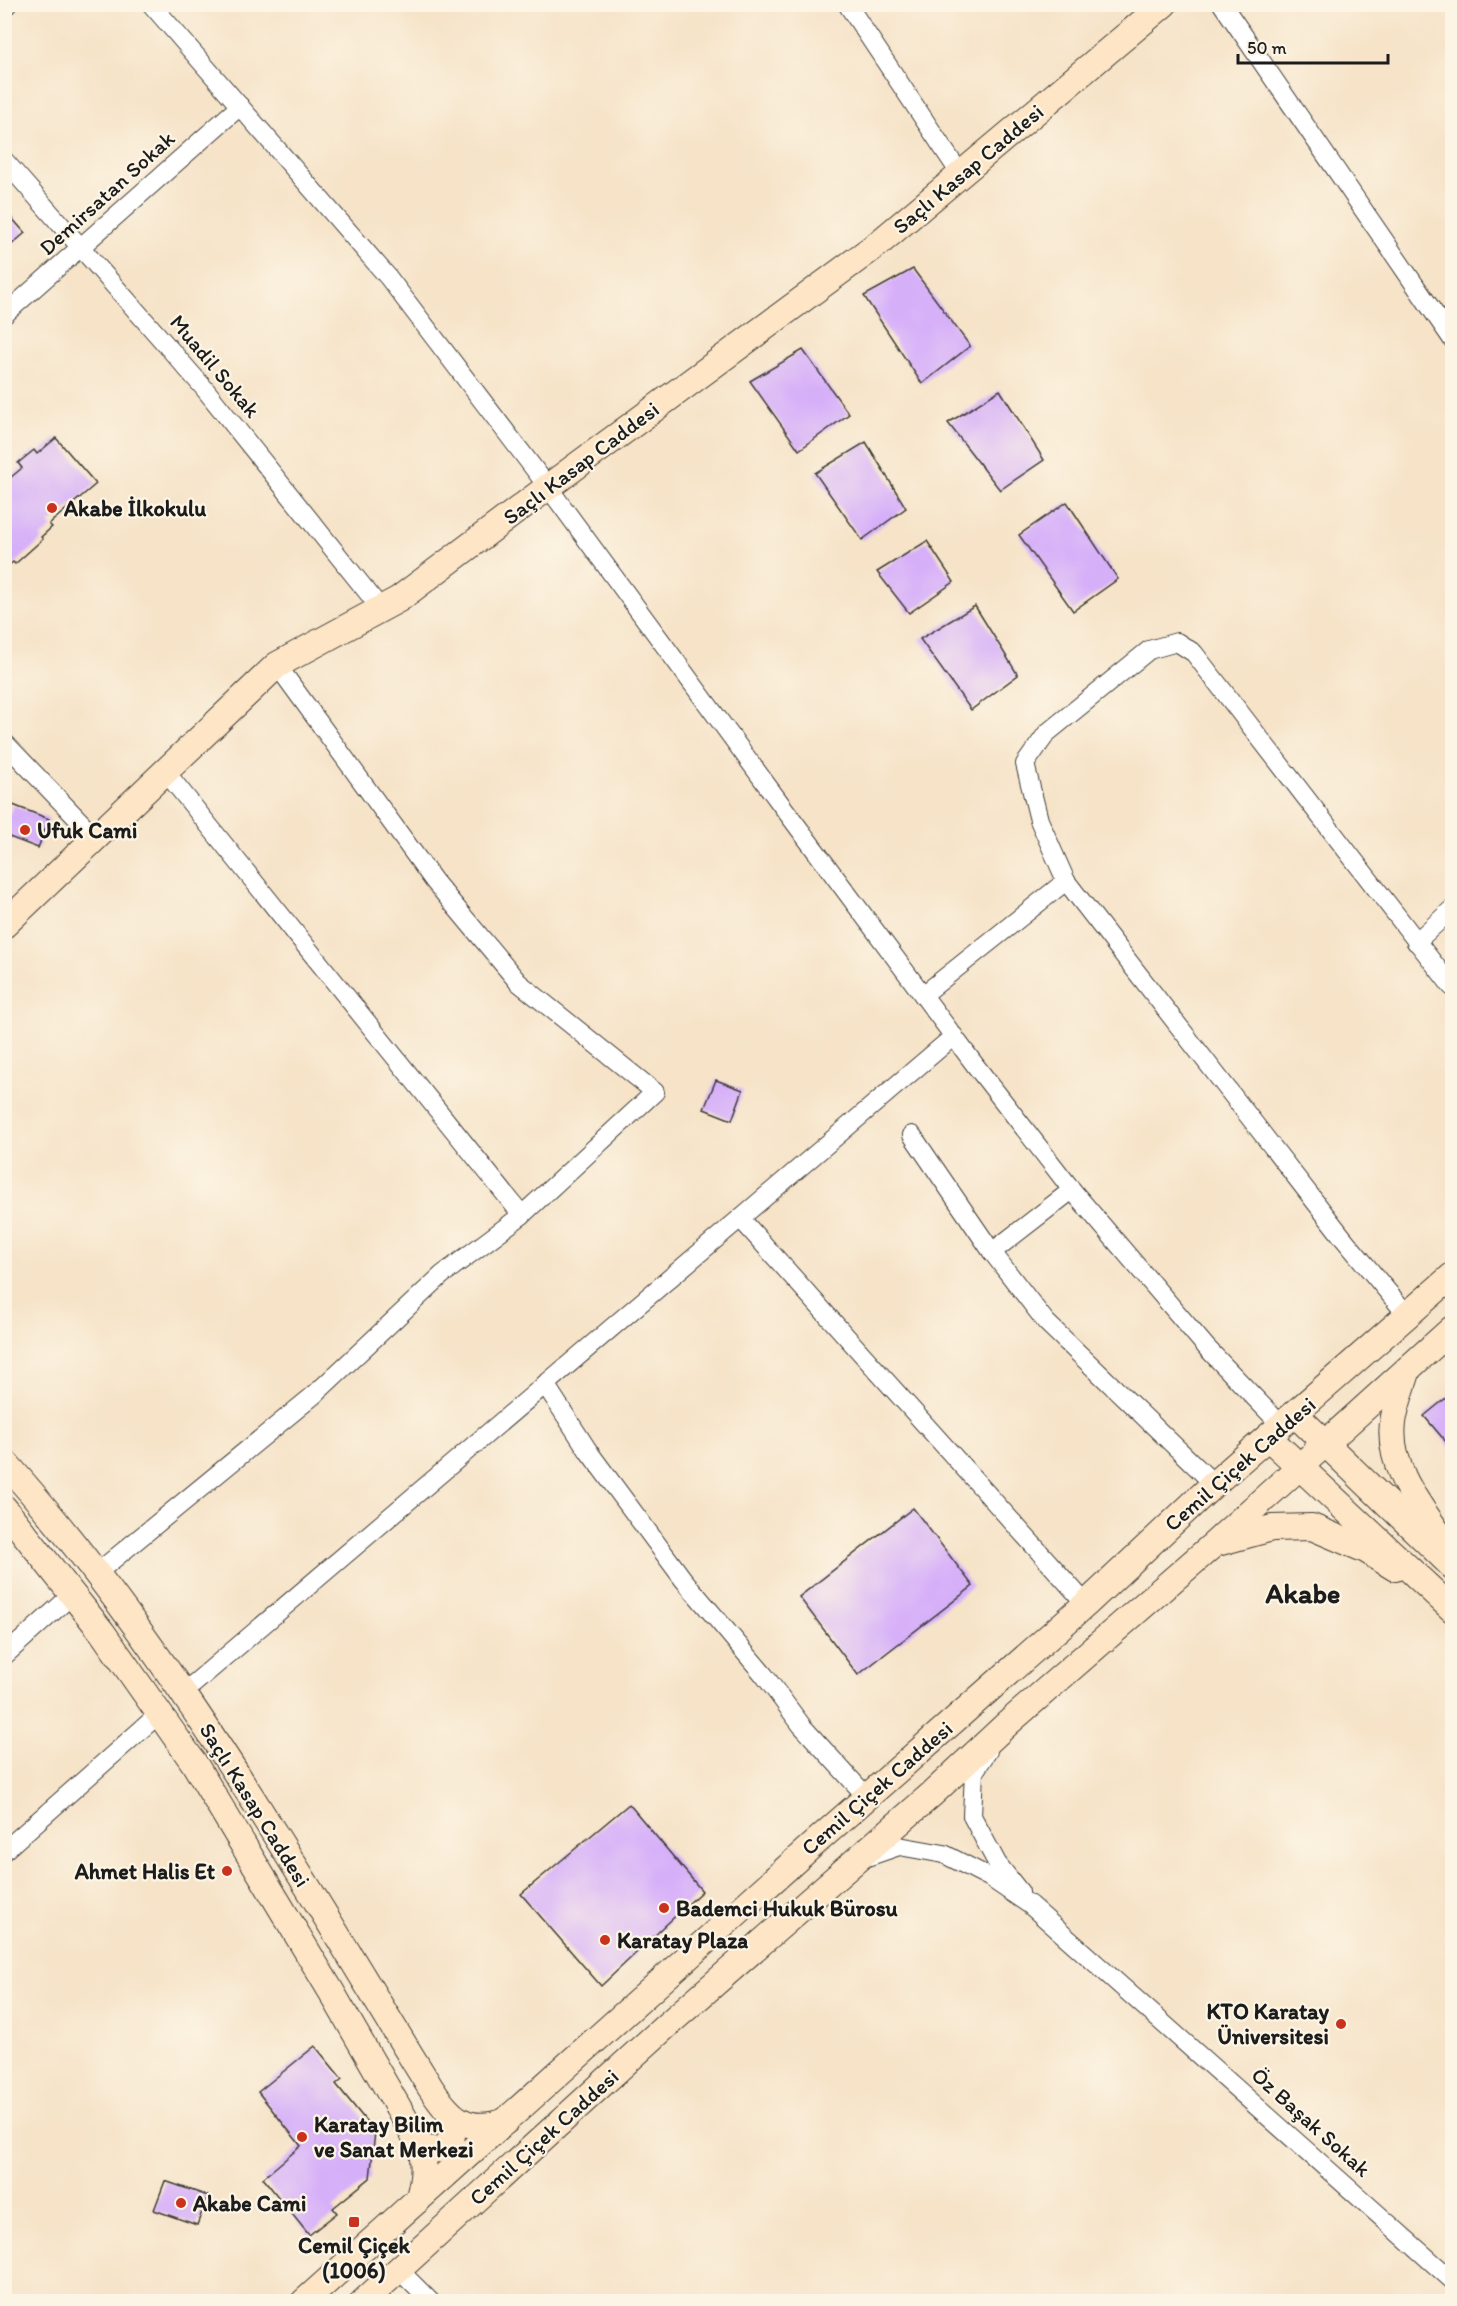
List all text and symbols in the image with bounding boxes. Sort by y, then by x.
scale bar [1238,27,1388,65]
text: 50 m [1247,37,1287,59]
street label: Saçlı Kasap Caddesi [887,98,1049,240]
street label: Demirsatan Sokak [34,125,181,261]
street label: Muadil Sokak [164,309,266,424]
street label: Saçlı Kasap Caddesi [498,396,664,530]
place label: Akabe İlkokulu [63,495,206,522]
marker: Akabe İlkokulu [45,501,59,515]
place label: Ufuk Cami [37,817,137,844]
marker: Ufuk Cami [18,823,32,837]
street label: Cemil Çiçek Caddesi [1159,1391,1321,1537]
district label: Akabe [1265,1576,1340,1610]
street label: Cemil Çiçek Caddesi [796,1715,958,1861]
street label: Saçlı Kasap Caddesi [194,1718,316,1892]
place label: Ahmet Halis Et [74,1858,216,1885]
marker: Ahmet Halis Et [220,1864,234,1878]
place label: Bademci Hukuk Bürosu [676,1895,899,1922]
marker: Bademci Hukuk Bürosu [657,1901,671,1915]
place label: Karatay Plaza [617,1927,748,1954]
marker: Karatay Plaza [598,1933,612,1947]
place label: KTO Karatay Üniversitesi [1207,1998,1330,2050]
marker: KTO Karatay Üniversitesi [1334,2017,1348,2031]
street label: Öz Başak Sokak [1246,2061,1377,2183]
street label: Cemil Çiçek Caddesi [464,2063,624,2211]
place label: Karatay Bilim ve Sanat Merkezi [314,2111,474,2163]
marker: Karatay Bilim ve Sanat Merkezi [295,2130,309,2144]
place label: Akabe Cami [192,2190,306,2217]
marker: Akabe Cami [174,2196,188,2210]
marker: Cemil Çiçek (1006) [347,2215,361,2229]
place label: Cemil Çiçek (1006) [298,2232,411,2284]

